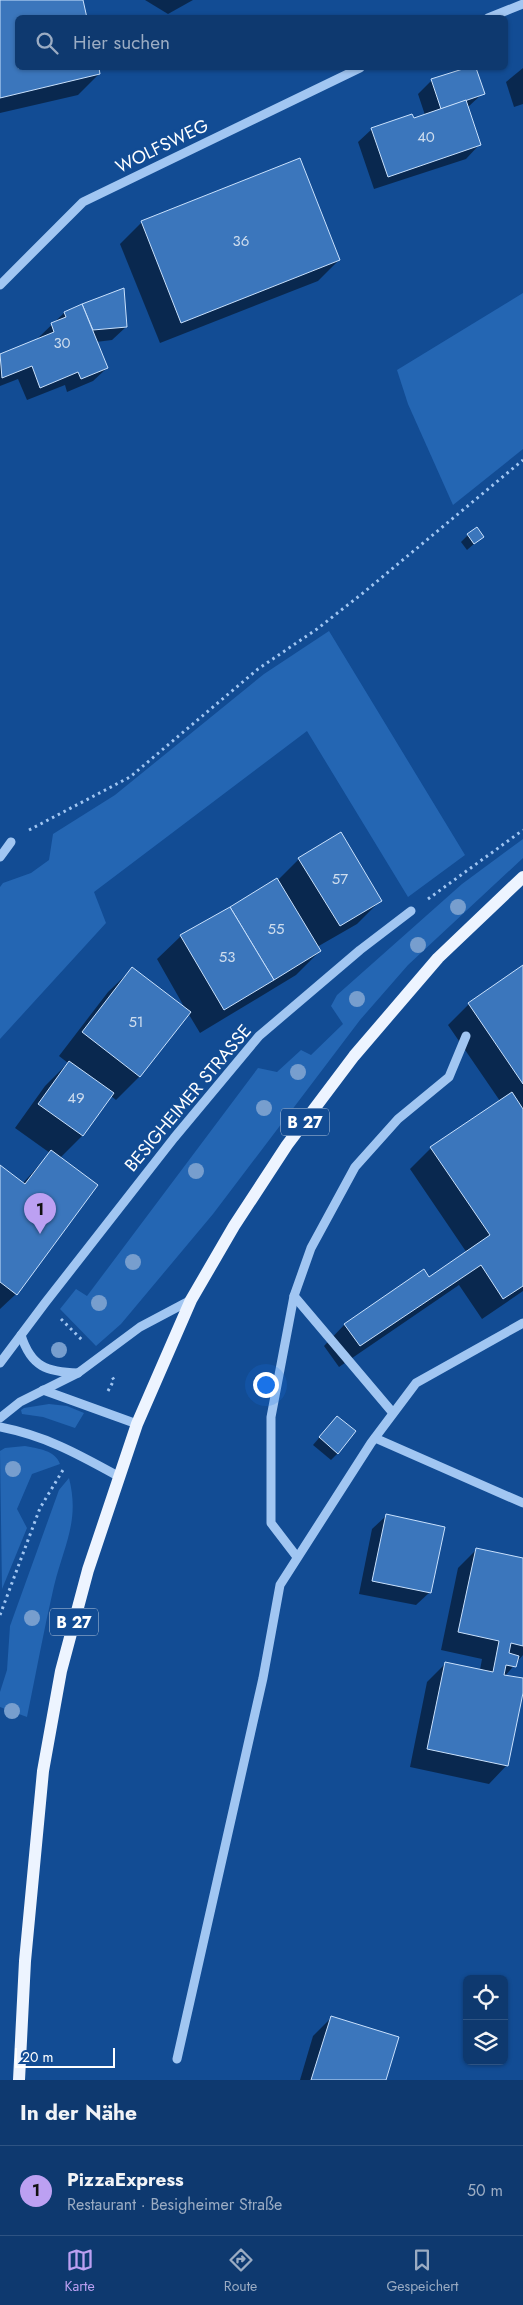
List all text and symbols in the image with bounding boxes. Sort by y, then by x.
search box [15,15,508,70]
icon: search [33,29,61,57]
text: Hier suchen [73,29,170,56]
street label: WOLFSWEG [111,112,213,180]
house number: 40 [417,126,435,148]
house number: 36 [233,230,249,252]
house number: 30 [53,332,71,354]
house number: 57 [332,868,348,890]
house number: 55 [268,918,284,940]
house number: 53 [219,946,235,968]
house number: 51 [128,1011,144,1033]
street label: BESIGHEIMER STRASSE [119,1019,257,1177]
house number: 49 [67,1087,85,1109]
road number: B 27 [281,1108,329,1136]
pin: 1 [24,1193,56,1234]
your location [253,1372,279,1398]
road number: B 27 [50,1608,98,1635]
map controls [463,1975,508,2065]
button: locate [463,1975,508,2020]
button: layers [463,2020,508,2065]
scale bar [15,2045,115,2068]
text: 20 m [22,2047,54,2067]
text: In der Nähe [20,2098,137,2128]
text: PizzaExpress [67,2166,184,2193]
text: 1 [32,2179,40,2202]
text: 50 m [467,2179,503,2202]
text: Restaurant · Besigheimer Straße [67,2193,282,2216]
tab: Karte [65,2246,95,2296]
tab: Route [224,2246,257,2296]
tab: Gespeichert [386,2246,458,2296]

